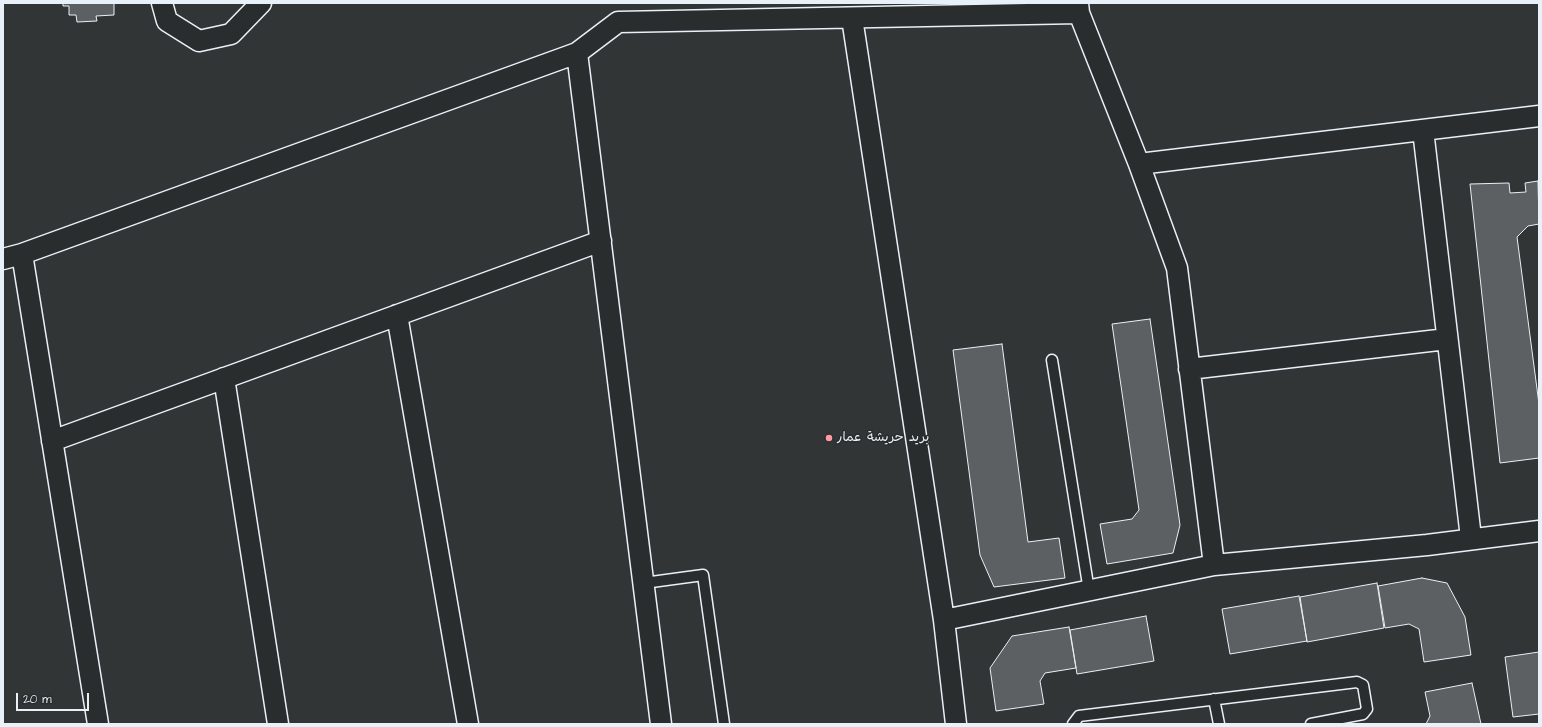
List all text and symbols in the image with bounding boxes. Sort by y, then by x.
place label: بريد حريشة عمار [837,430,929,446]
marker: بريد حريشة عمار [824,433,834,443]
scale bar [18,685,91,711]
text: 20 m [23,691,52,708]

